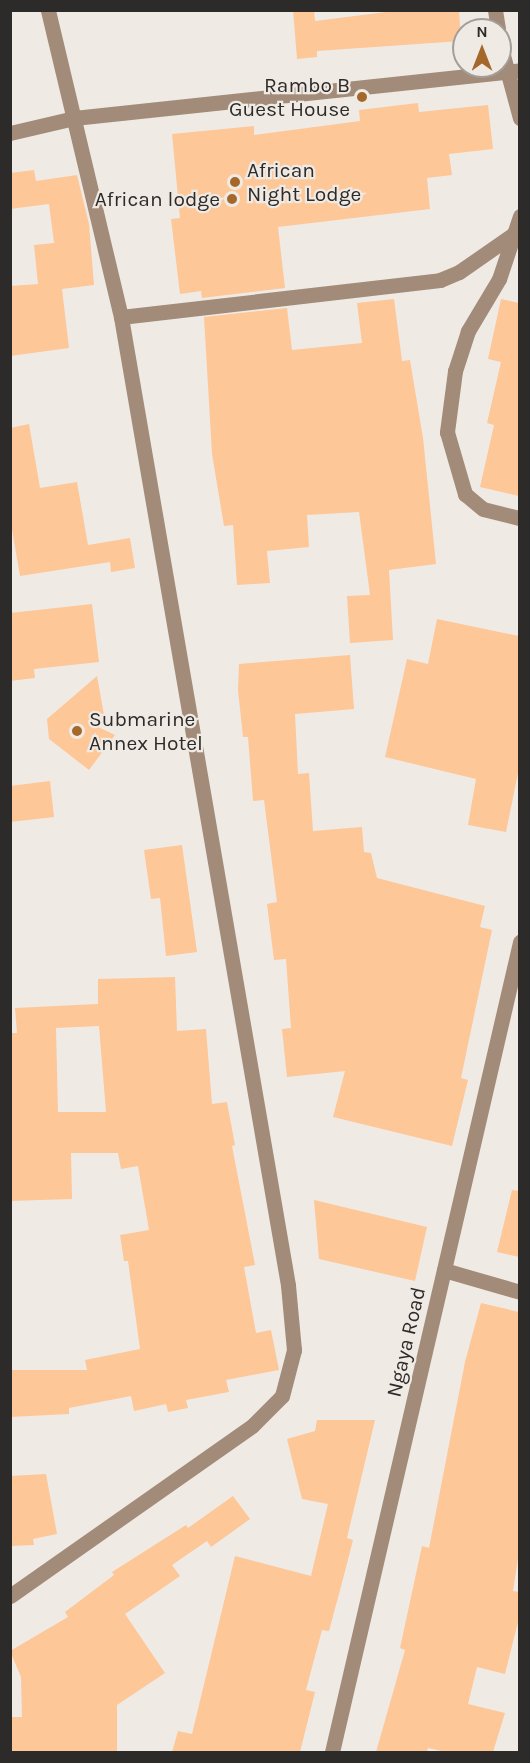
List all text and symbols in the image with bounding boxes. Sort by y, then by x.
north arrow [452,18,512,78]
text: N [476,22,488,41]
place label: Rambo B Guest House [229,72,350,122]
marker: Rambo B Guest House [355,90,369,104]
place label: African Night Lodge [247,157,361,207]
marker: African Night Lodge [228,175,242,189]
place label: African lodge [95,186,220,212]
marker: African lodge [225,192,239,206]
place label: Submarine Annex Hotel [89,706,203,756]
marker: Submarine Annex Hotel [70,724,84,738]
street label: Ngaya Road [381,1284,431,1400]

